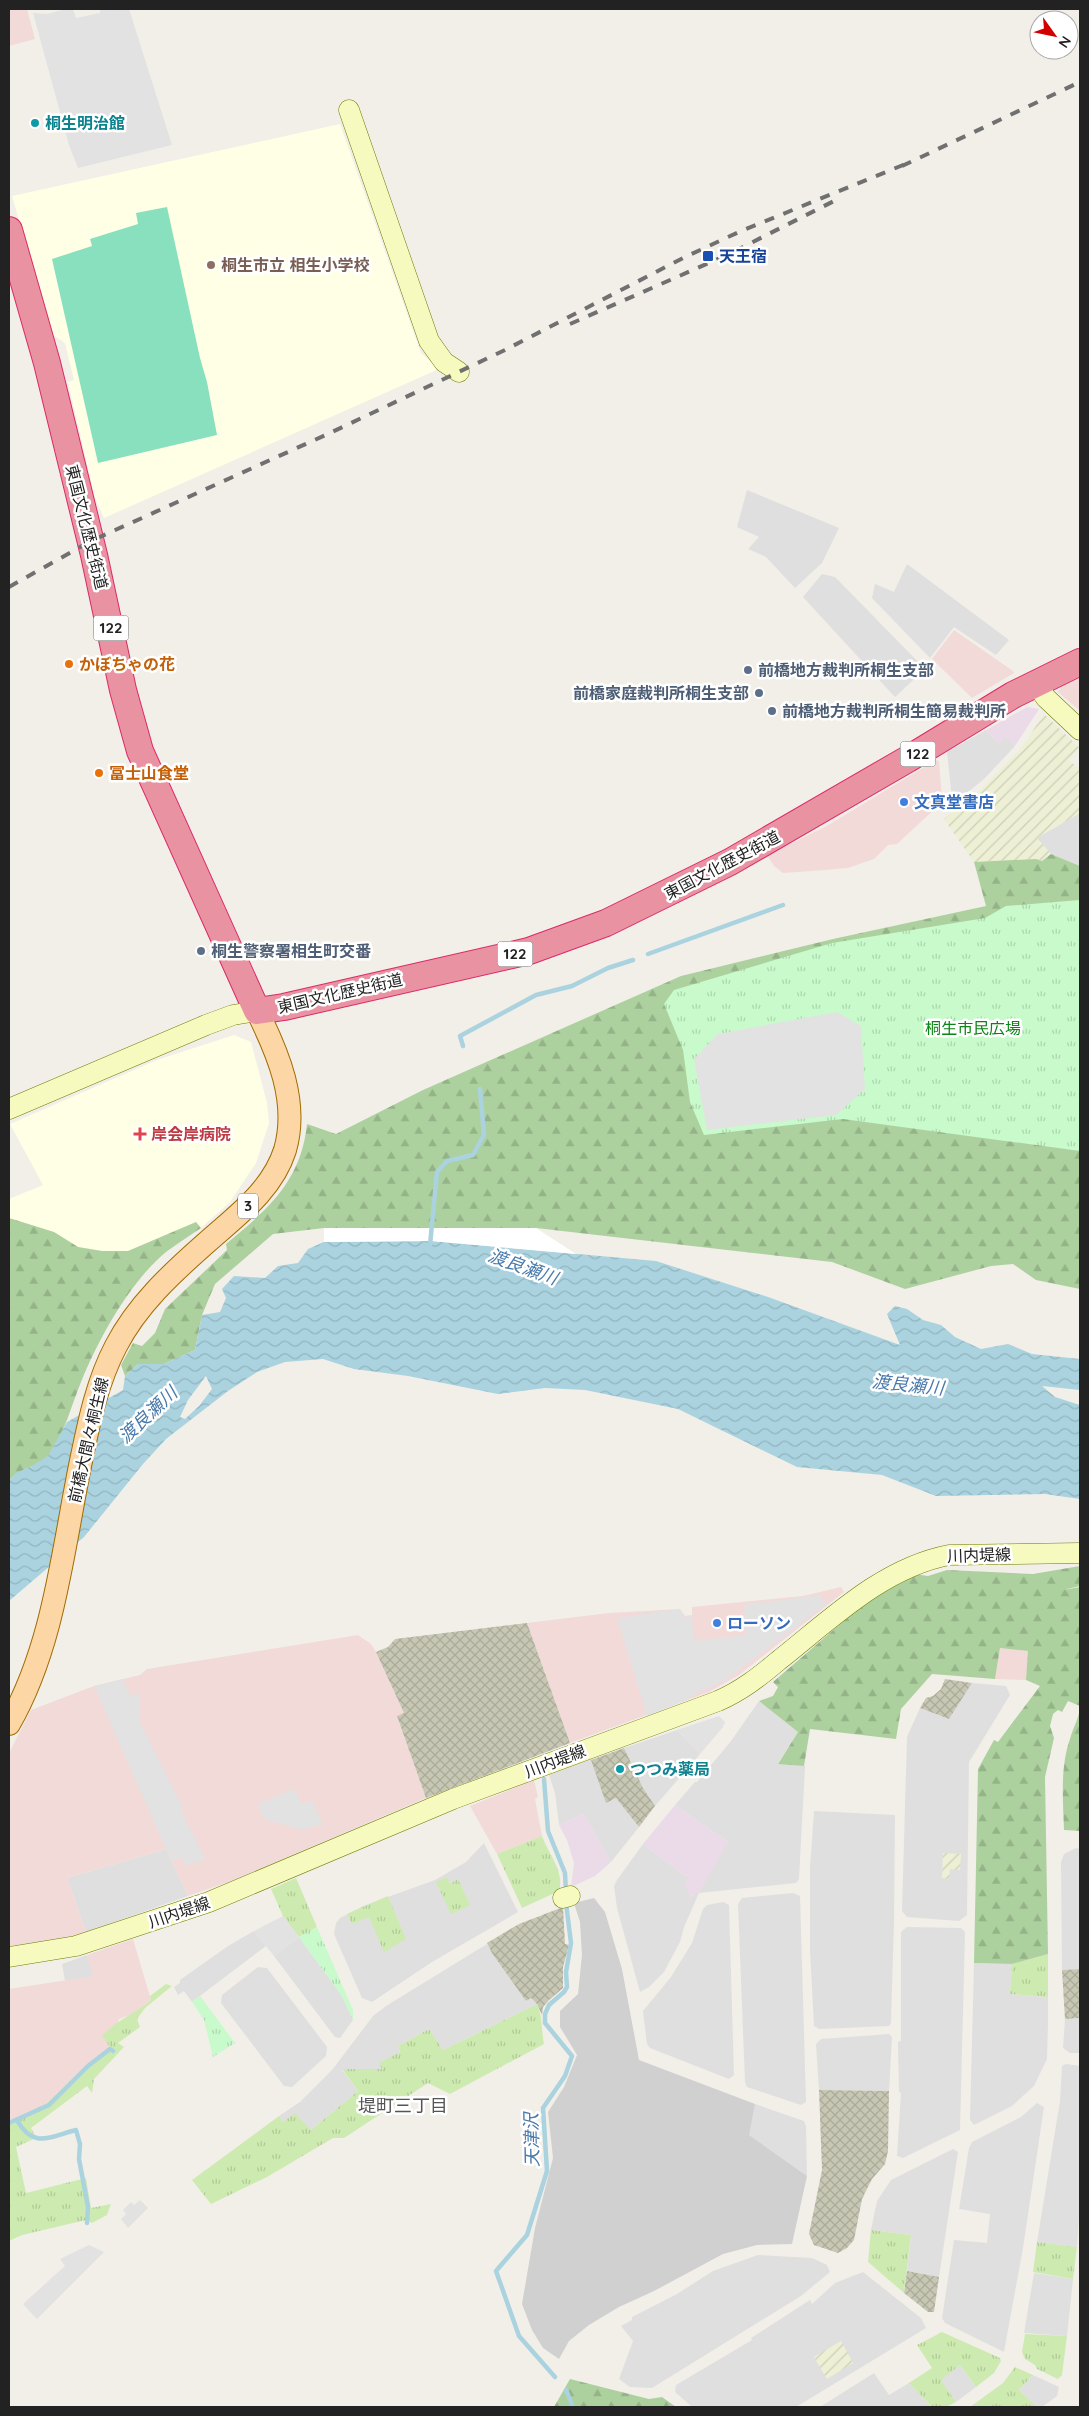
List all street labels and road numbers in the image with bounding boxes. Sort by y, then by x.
street label: 東国文化歴史街道 [62,462,112,592]
road number: 122 [94,616,128,640]
road number: 122 [900,742,936,766]
street label: 東国文化歴史街道 [661,826,783,904]
road number: 122 [498,942,532,966]
street label: 東国文化歴史街道 [275,969,405,1017]
road number: 3 [238,1194,258,1218]
street label: 前橋大間々桐生線 [64,1375,112,1505]
street label: 川内堤線 [947,1544,1011,1566]
street label: 川内堤線 [522,1740,588,1782]
street label: 川内堤線 [145,1892,213,1932]

